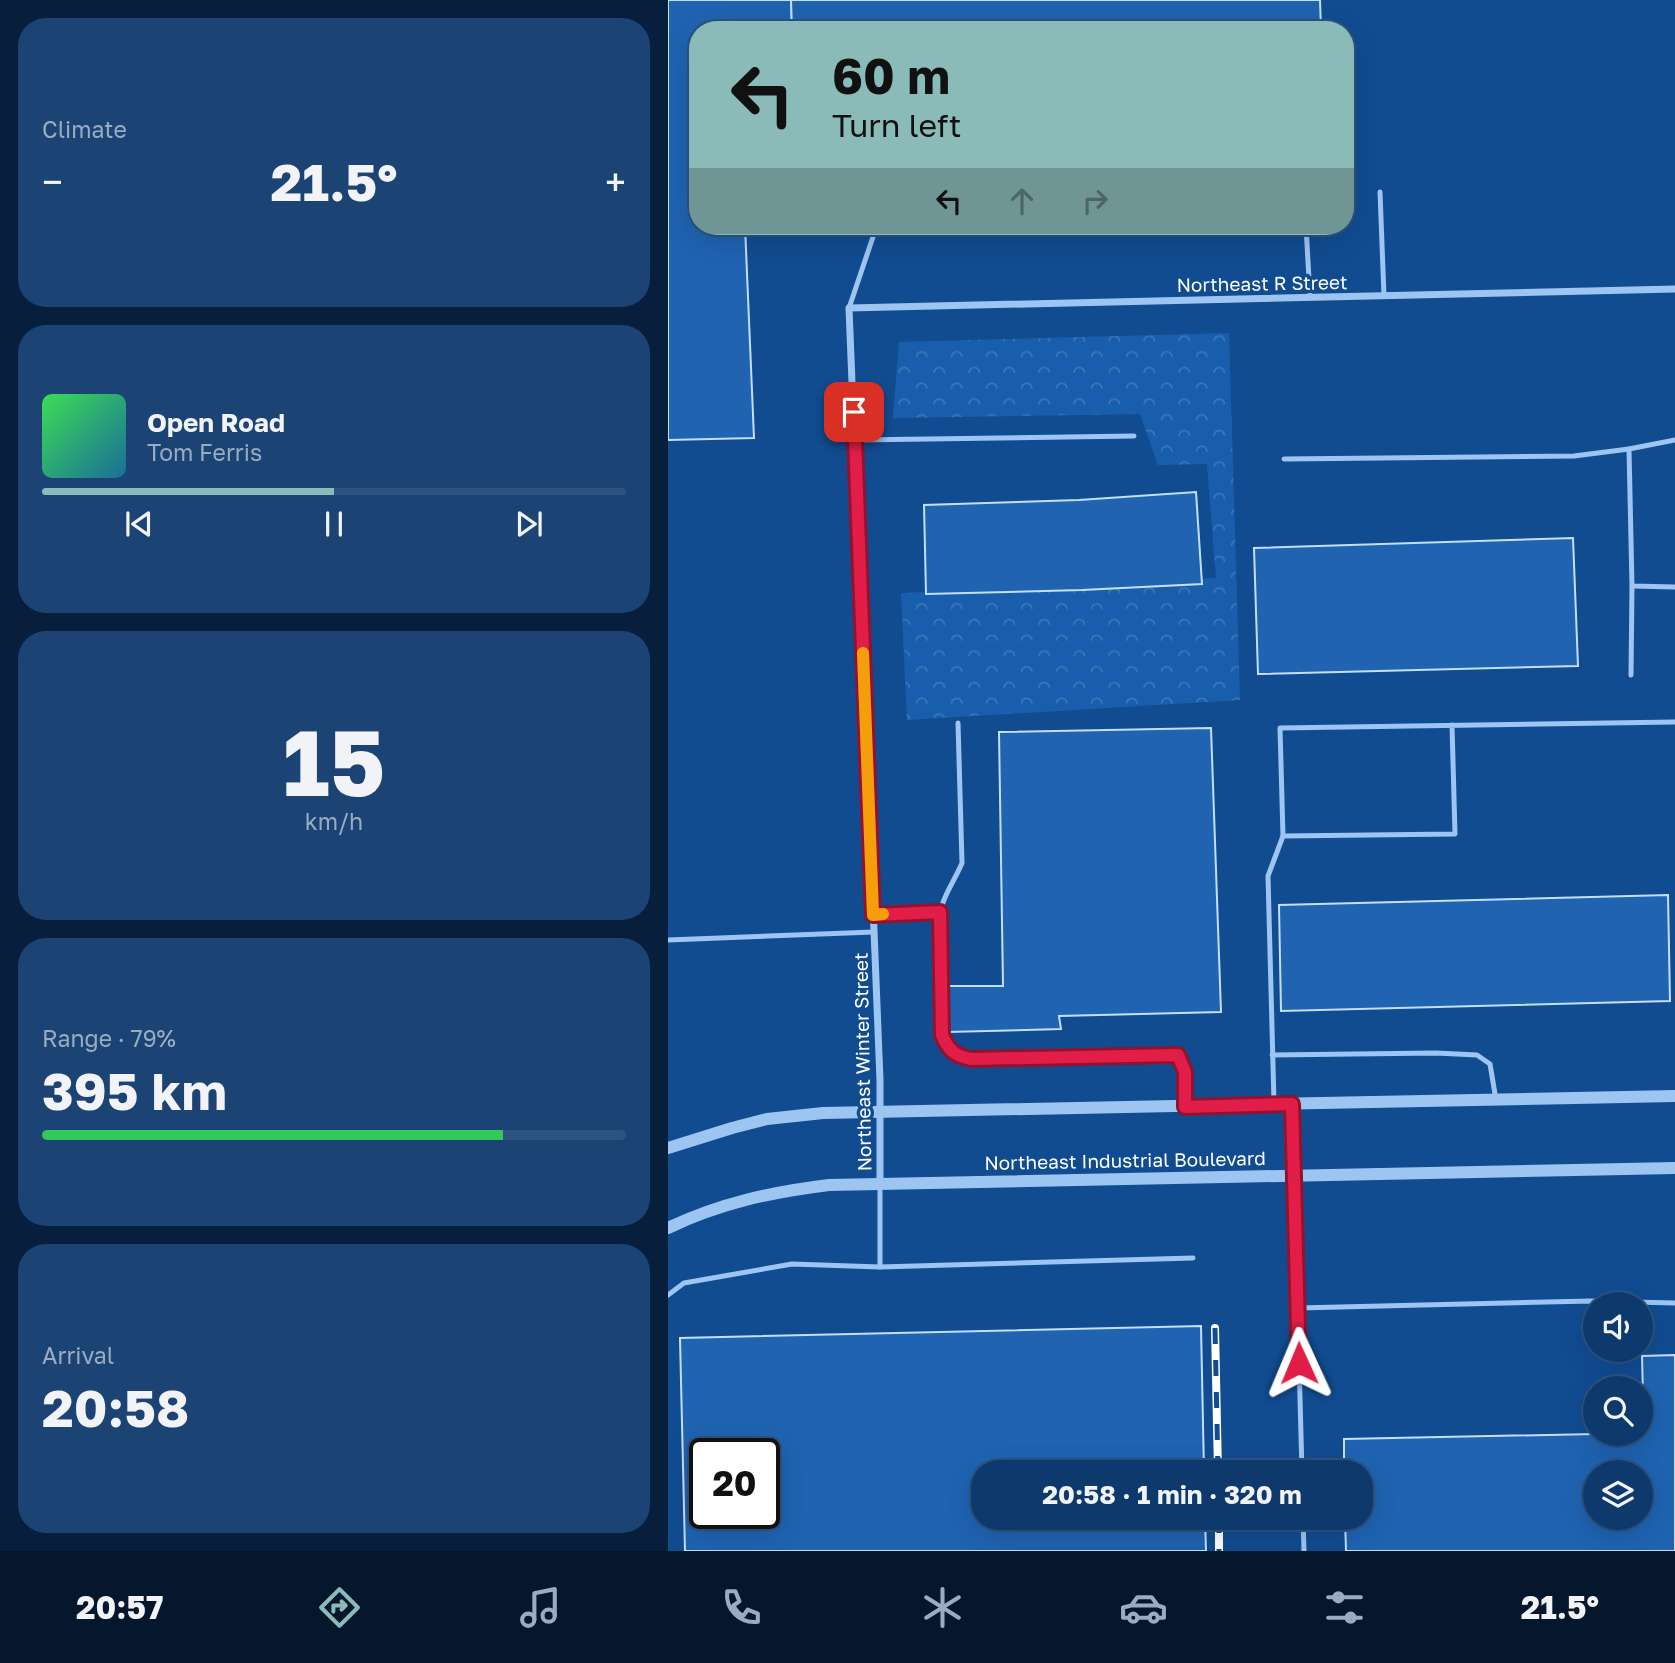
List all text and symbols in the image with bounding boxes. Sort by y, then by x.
text: 60 m [832,46,950,105]
icon: left [717,49,808,140]
text: Turn left [832,106,961,144]
text: Climate [42,115,127,143]
text: 21.5° [270,150,398,212]
text: − [42,159,63,204]
text: + [605,159,626,204]
icon: left [930,182,968,220]
icon: ahead [1003,182,1041,220]
icon: right [1076,182,1114,220]
street label: Northeast R Street [1176,270,1348,296]
pin [824,382,884,442]
icon: arrive [835,393,873,431]
text: Open Road [147,407,285,438]
text: Tom Ferris [147,438,262,466]
icon: previous [120,505,158,543]
icon: pause [315,505,353,543]
icon: next [510,505,548,543]
text: 15 [283,707,385,816]
text: km/h [305,807,363,835]
street label: Northeast Winter Street [849,952,875,1172]
text: Range · 79% [42,1024,176,1052]
text: 395 km [42,1059,227,1121]
street label: Northeast Industrial Boulevard [984,1146,1266,1174]
map controls [1583,1292,1653,1530]
button: sound [1583,1292,1653,1362]
position arrow [1262,1326,1336,1400]
text: Arrival [42,1341,114,1369]
text: 20:58 [42,1376,189,1438]
button: search [1583,1376,1653,1446]
speed limit sign: 20 [689,1438,780,1529]
button: layers [1583,1460,1653,1530]
text: 20:58 · 1 min · 320 m [1042,1479,1302,1510]
icon: directions [315,1583,364,1632]
icon: music [516,1583,565,1632]
icon: phone [717,1583,766,1632]
icon: climate [918,1583,967,1632]
icon: car [1119,1583,1168,1632]
icon: filters [1320,1583,1369,1632]
text: 20:57 [76,1588,163,1626]
text: 21.5° [1521,1588,1599,1626]

